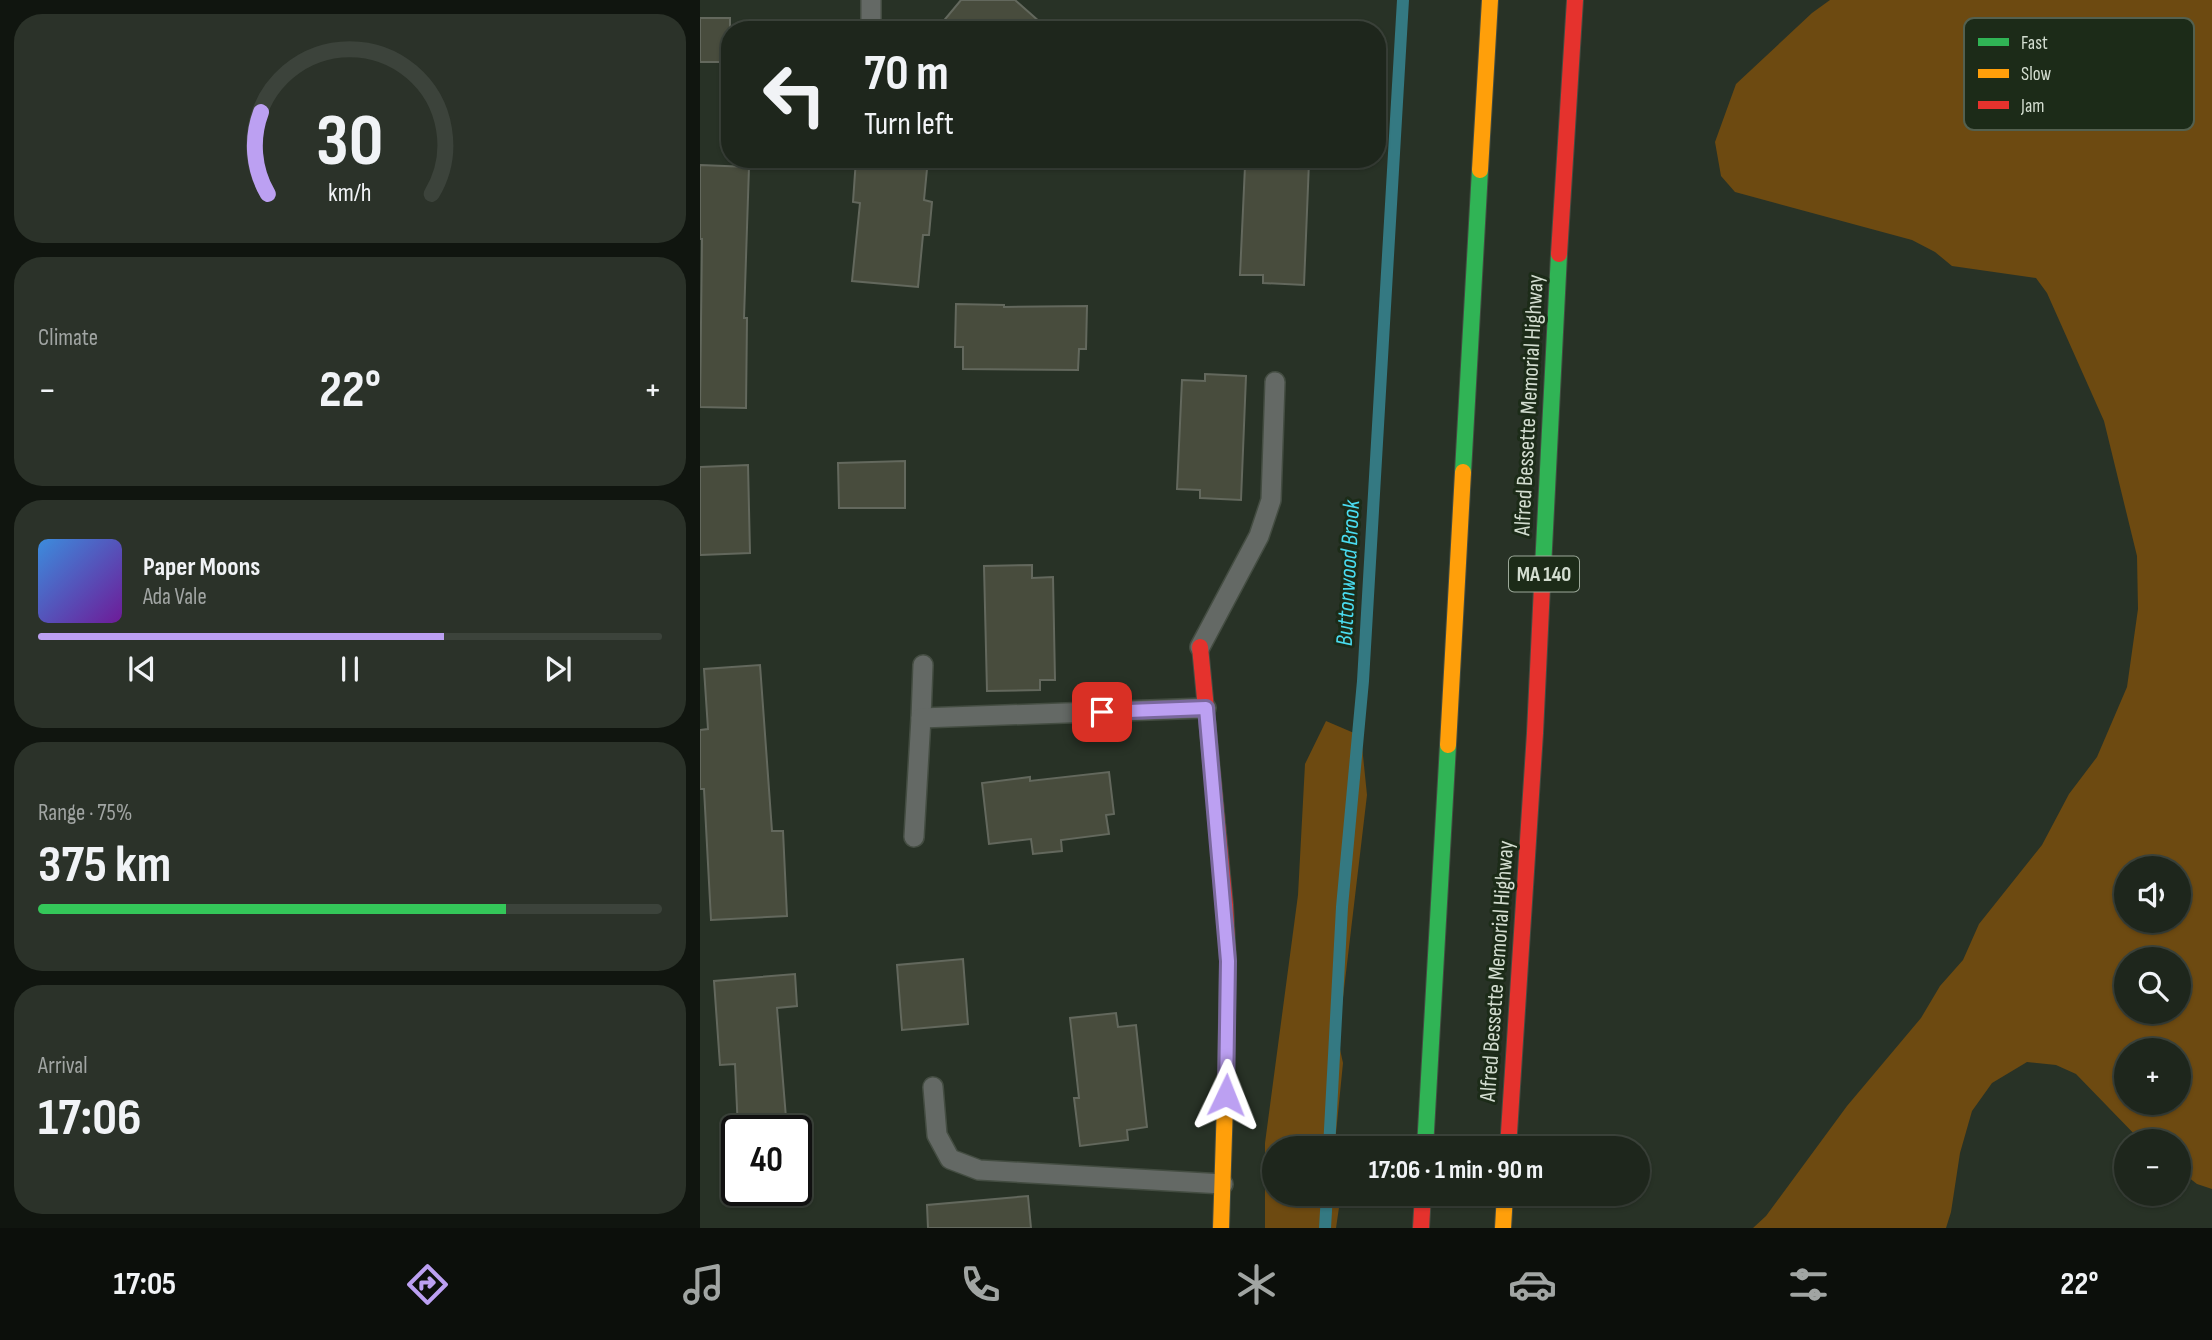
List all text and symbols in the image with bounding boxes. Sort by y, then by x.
legend [1964,18,2194,130]
text: Fast [2021,32,2048,55]
text: 70 m [864,45,949,104]
icon: left [749,49,840,140]
text: Slow [2021,63,2051,86]
text: Jam [2020,95,2044,118]
text: 30 [316,99,384,187]
text: Turn left [864,105,954,144]
text: km/h [328,178,372,209]
street label: Alfred Bessette Memorial Highway [1508,274,1550,537]
text: Climate [38,324,98,352]
text: 22° [319,359,381,422]
text: − [38,368,57,413]
text: + [643,368,662,413]
water label: Buttonwood Brook [1330,498,1366,647]
text: Paper Moons [143,552,260,583]
road number: MA 140 [1509,556,1579,592]
text: Ada Vale [143,583,207,611]
icon: previous [123,650,161,688]
icon: pause [331,650,369,688]
icon: next [539,650,577,688]
pin [1072,682,1132,742]
icon: arrive [1083,693,1121,731]
text: Range · 75% [38,799,132,827]
text: 375 km [38,834,171,897]
street label: Alfred Bessette Memorial Highway [1474,839,1520,1103]
map controls [2114,856,2191,1206]
button: sound [2114,856,2191,933]
button: search [2114,947,2191,1024]
button: + [2114,1038,2191,1115]
text: Arrival [38,1052,87,1080]
position arrow [1189,1058,1263,1132]
text: 17:06 [38,1087,141,1150]
speed limit sign: 40 [721,1115,812,1206]
button: − [2114,1129,2191,1206]
text: 17:06 · 1 min · 90 m [1369,1155,1543,1186]
icon: directions [403,1260,452,1309]
icon: music [679,1260,728,1309]
icon: phone [956,1260,1005,1309]
icon: climate [1232,1260,1281,1309]
icon: car [1508,1260,1557,1309]
icon: filters [1784,1260,1833,1309]
text: 17:05 [114,1265,176,1304]
text: 22° [2060,1265,2098,1304]

